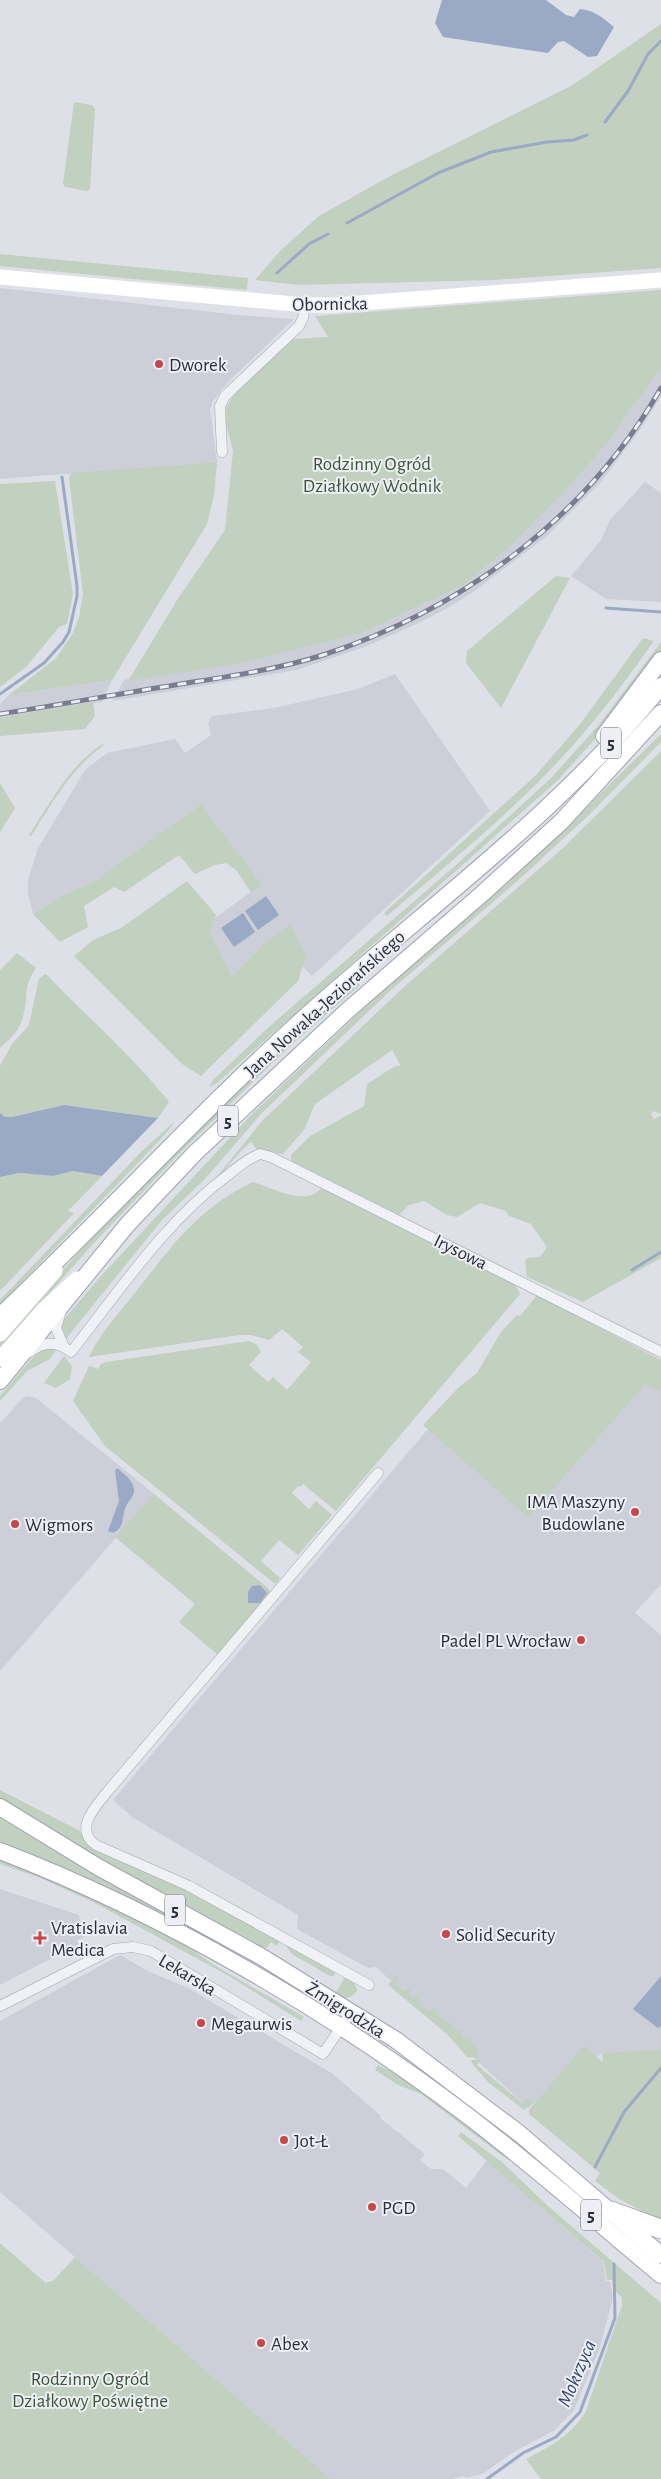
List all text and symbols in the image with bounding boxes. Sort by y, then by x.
street label: Obornicka [292,294,368,315]
place label: Dworek [169,356,227,375]
marker: Dworek [153,358,165,370]
park label: Rodzinny Ogród Działkowy Wodnik [303,455,441,496]
road number: 5 [601,728,621,758]
street label: Jana Nowaka-Jeziorańskiego [241,927,409,1081]
road number: 5 [218,1106,238,1136]
street label: Irysowa [431,1231,490,1273]
place label: IMA Maszyny Budowlane [527,1493,625,1534]
marker: IMA Maszyny Budowlane [629,1506,641,1518]
place label: Wigmors [25,1516,93,1535]
marker: Wigmors [9,1518,21,1530]
place label: Padel PL Wrocław [440,1632,571,1651]
marker: Padel PL Wrocław [575,1634,587,1646]
road number: 5 [165,1894,185,1926]
place label: Vratislavia Medica [51,1919,128,1960]
place label: Solid Security [456,1926,555,1945]
marker: Solid Security [440,1928,452,1940]
marker: Vratislavia Medica [33,1931,47,1945]
street label: Lekarska [155,1951,220,2000]
street label: Żmigrodzka [302,1978,389,2042]
place label: Megaurwis [211,2015,292,2034]
marker: Megaurwis [195,2017,207,2029]
place label: Jot-Ł [294,2132,329,2151]
marker: Jot-Ł [278,2134,290,2146]
place label: PGD [382,2199,416,2218]
road number: 5 [581,2200,601,2230]
marker: PGD [366,2201,378,2213]
place label: Abex [271,2335,309,2354]
marker: Abex [255,2337,267,2349]
water label: Mokrzyca [554,2337,600,2410]
park label: Rodzinny Ogród Działkowy Poświętne [12,2370,168,2411]

